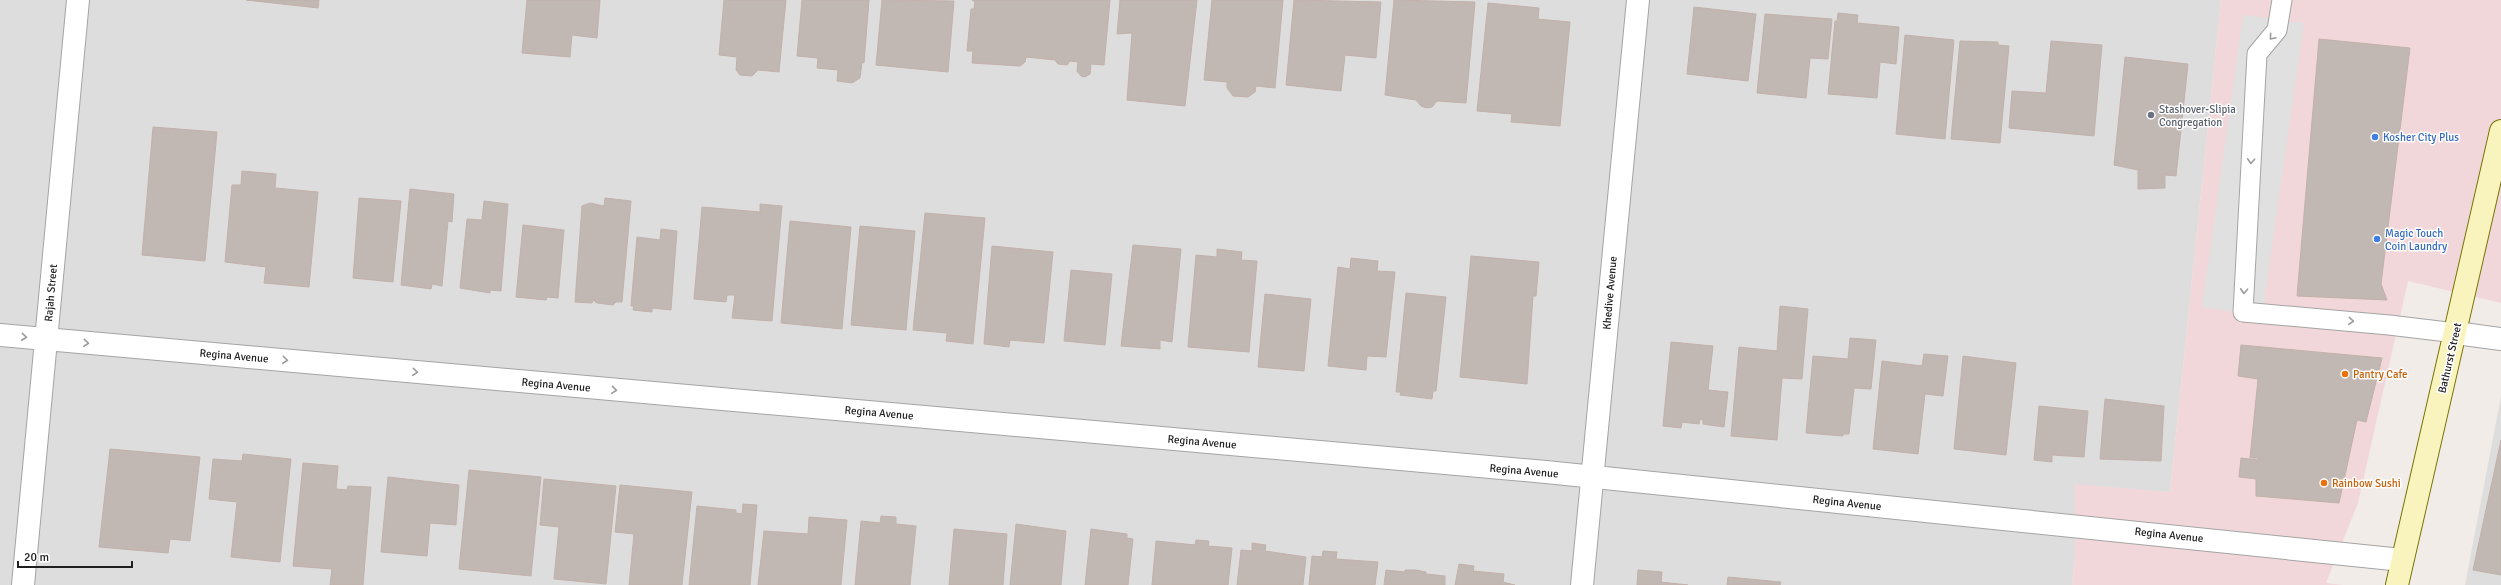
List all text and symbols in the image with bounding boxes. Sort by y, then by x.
one-way arrow [2269,32,2276,39]
place label: Stashover-Slipia Congregation [2159,103,2236,129]
marker: Stashover-Slipia Congregation [2146,110,2156,120]
place label: Kosher City Plus [2383,131,2459,144]
marker: Kosher City Plus [2370,132,2380,142]
one-way arrow [2246,158,2255,164]
place label: Magic Touch Coin Laundry [2385,227,2448,253]
marker: Magic Touch Coin Laundry [2372,234,2382,244]
street label: Khedive Avenue [1600,256,1620,330]
street label: Rajah Street [42,263,60,322]
one-way arrow [2239,288,2248,294]
one-way arrow [2348,317,2354,326]
street label: Bathurst Street [2436,321,2464,394]
one-way arrow [21,333,27,342]
one-way arrow [83,338,89,347]
street label: Regina Avenue [199,347,269,365]
one-way arrow [282,356,288,365]
one-way arrow [412,367,418,376]
place label: Pantry Cafe [2353,368,2408,381]
marker: Pantry Cafe [2340,369,2350,379]
street label: Regina Avenue [521,376,591,394]
one-way arrow [611,385,617,394]
street label: Regina Avenue [844,404,914,422]
street label: Regina Avenue [1167,433,1237,451]
street label: Regina Avenue [1489,462,1559,480]
place label: Rainbow Sushi [2332,477,2401,490]
marker: Rainbow Sushi [2319,478,2329,488]
street label: Regina Avenue [1812,493,1882,513]
street label: Regina Avenue [2134,525,2204,545]
scale bar [18,543,132,569]
text: 20 m [24,550,49,565]

